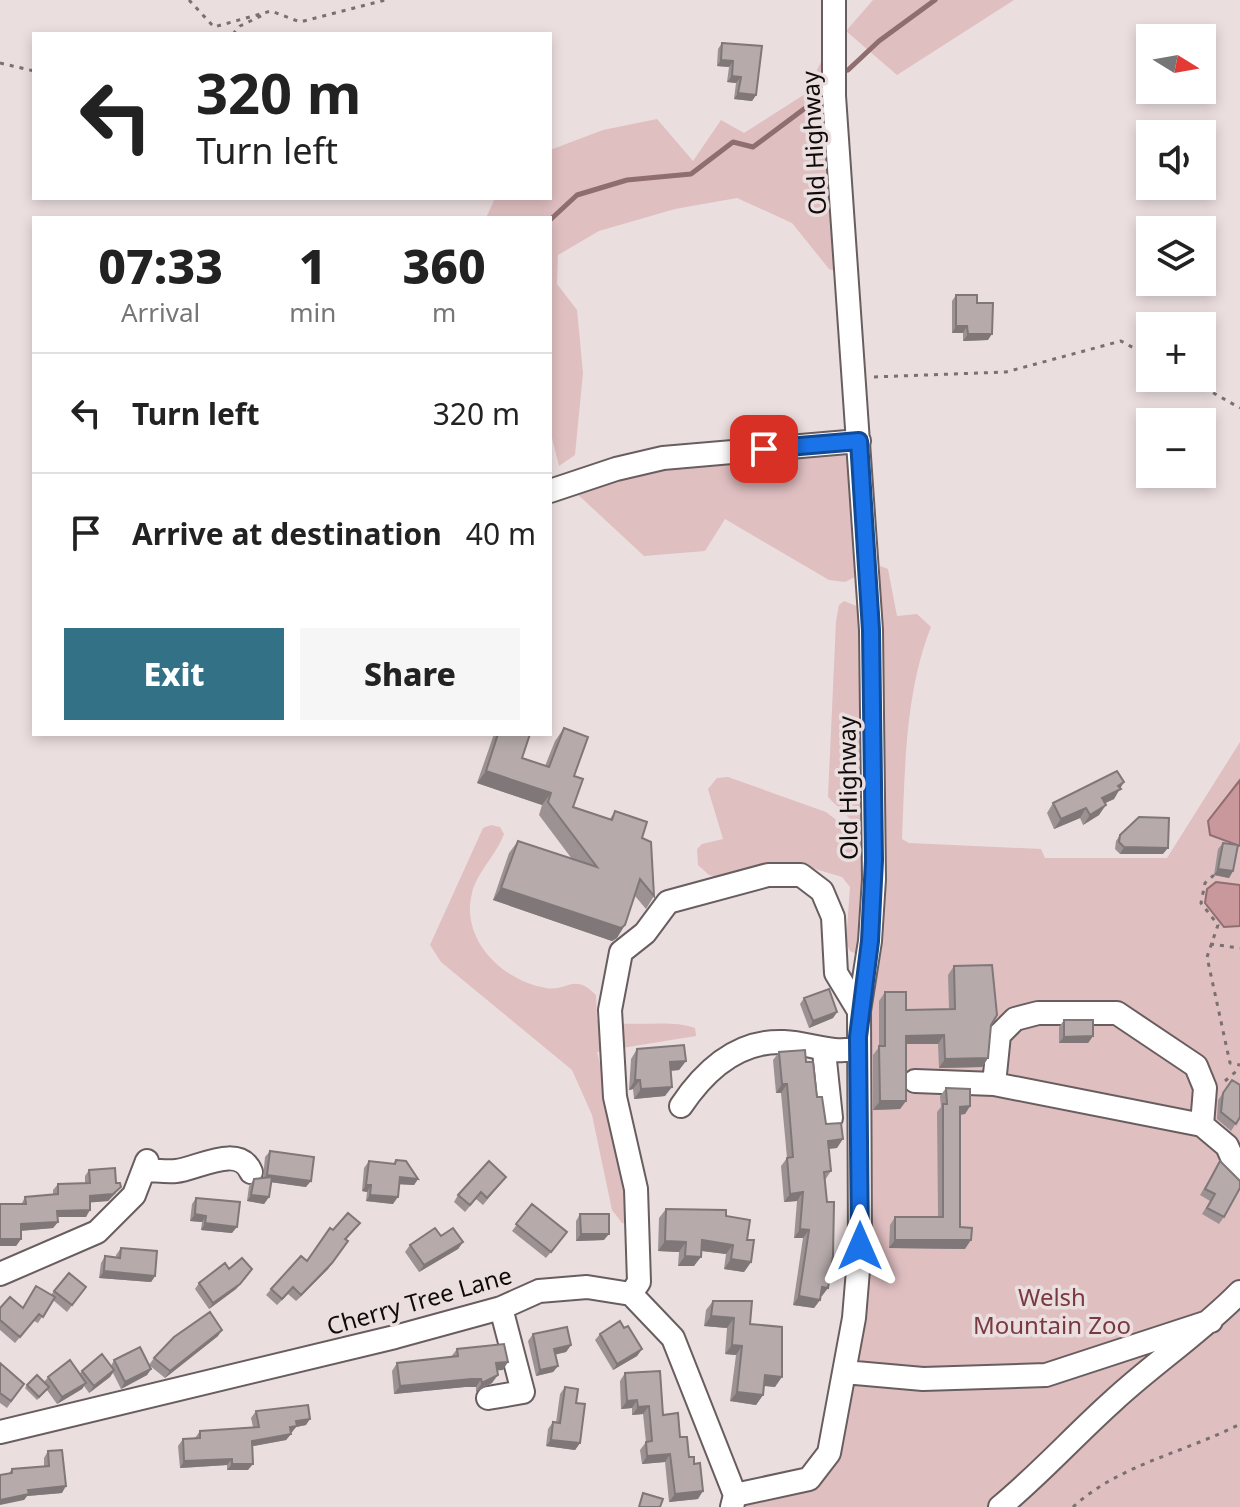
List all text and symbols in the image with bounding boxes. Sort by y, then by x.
north arrow [1136,24,1216,104]
map controls [1136,24,1216,488]
text: 320 m [196,54,361,130]
icon: left [64,64,168,168]
street label: Old Highway [793,69,833,216]
button: sound [1136,120,1216,200]
text: Turn left [196,126,338,175]
button: layers [1136,216,1216,296]
text: 07:33 [98,233,223,298]
text: 1 [299,233,327,298]
text: 360 [403,233,486,298]
text: Arrival [121,294,200,330]
text: min [289,294,336,330]
text: m [432,294,456,330]
button: + [1136,312,1216,392]
icon: left [64,391,108,435]
text: Turn left [132,393,260,434]
text: 320 m [433,393,520,434]
button: − [1136,408,1216,488]
pin [730,415,798,483]
icon: arrive [742,427,786,471]
icon: arrive [64,511,108,555]
text: Arrive at destination [132,513,442,554]
text: 40 m [466,513,536,554]
button: Exit [64,628,284,720]
button: Share [300,628,520,720]
street label: Old Highway [829,715,865,860]
position arrow [818,1204,902,1288]
street label: Cherry Tree Lane [323,1258,515,1342]
park label: Welsh Mountain Zoo [973,1280,1131,1341]

